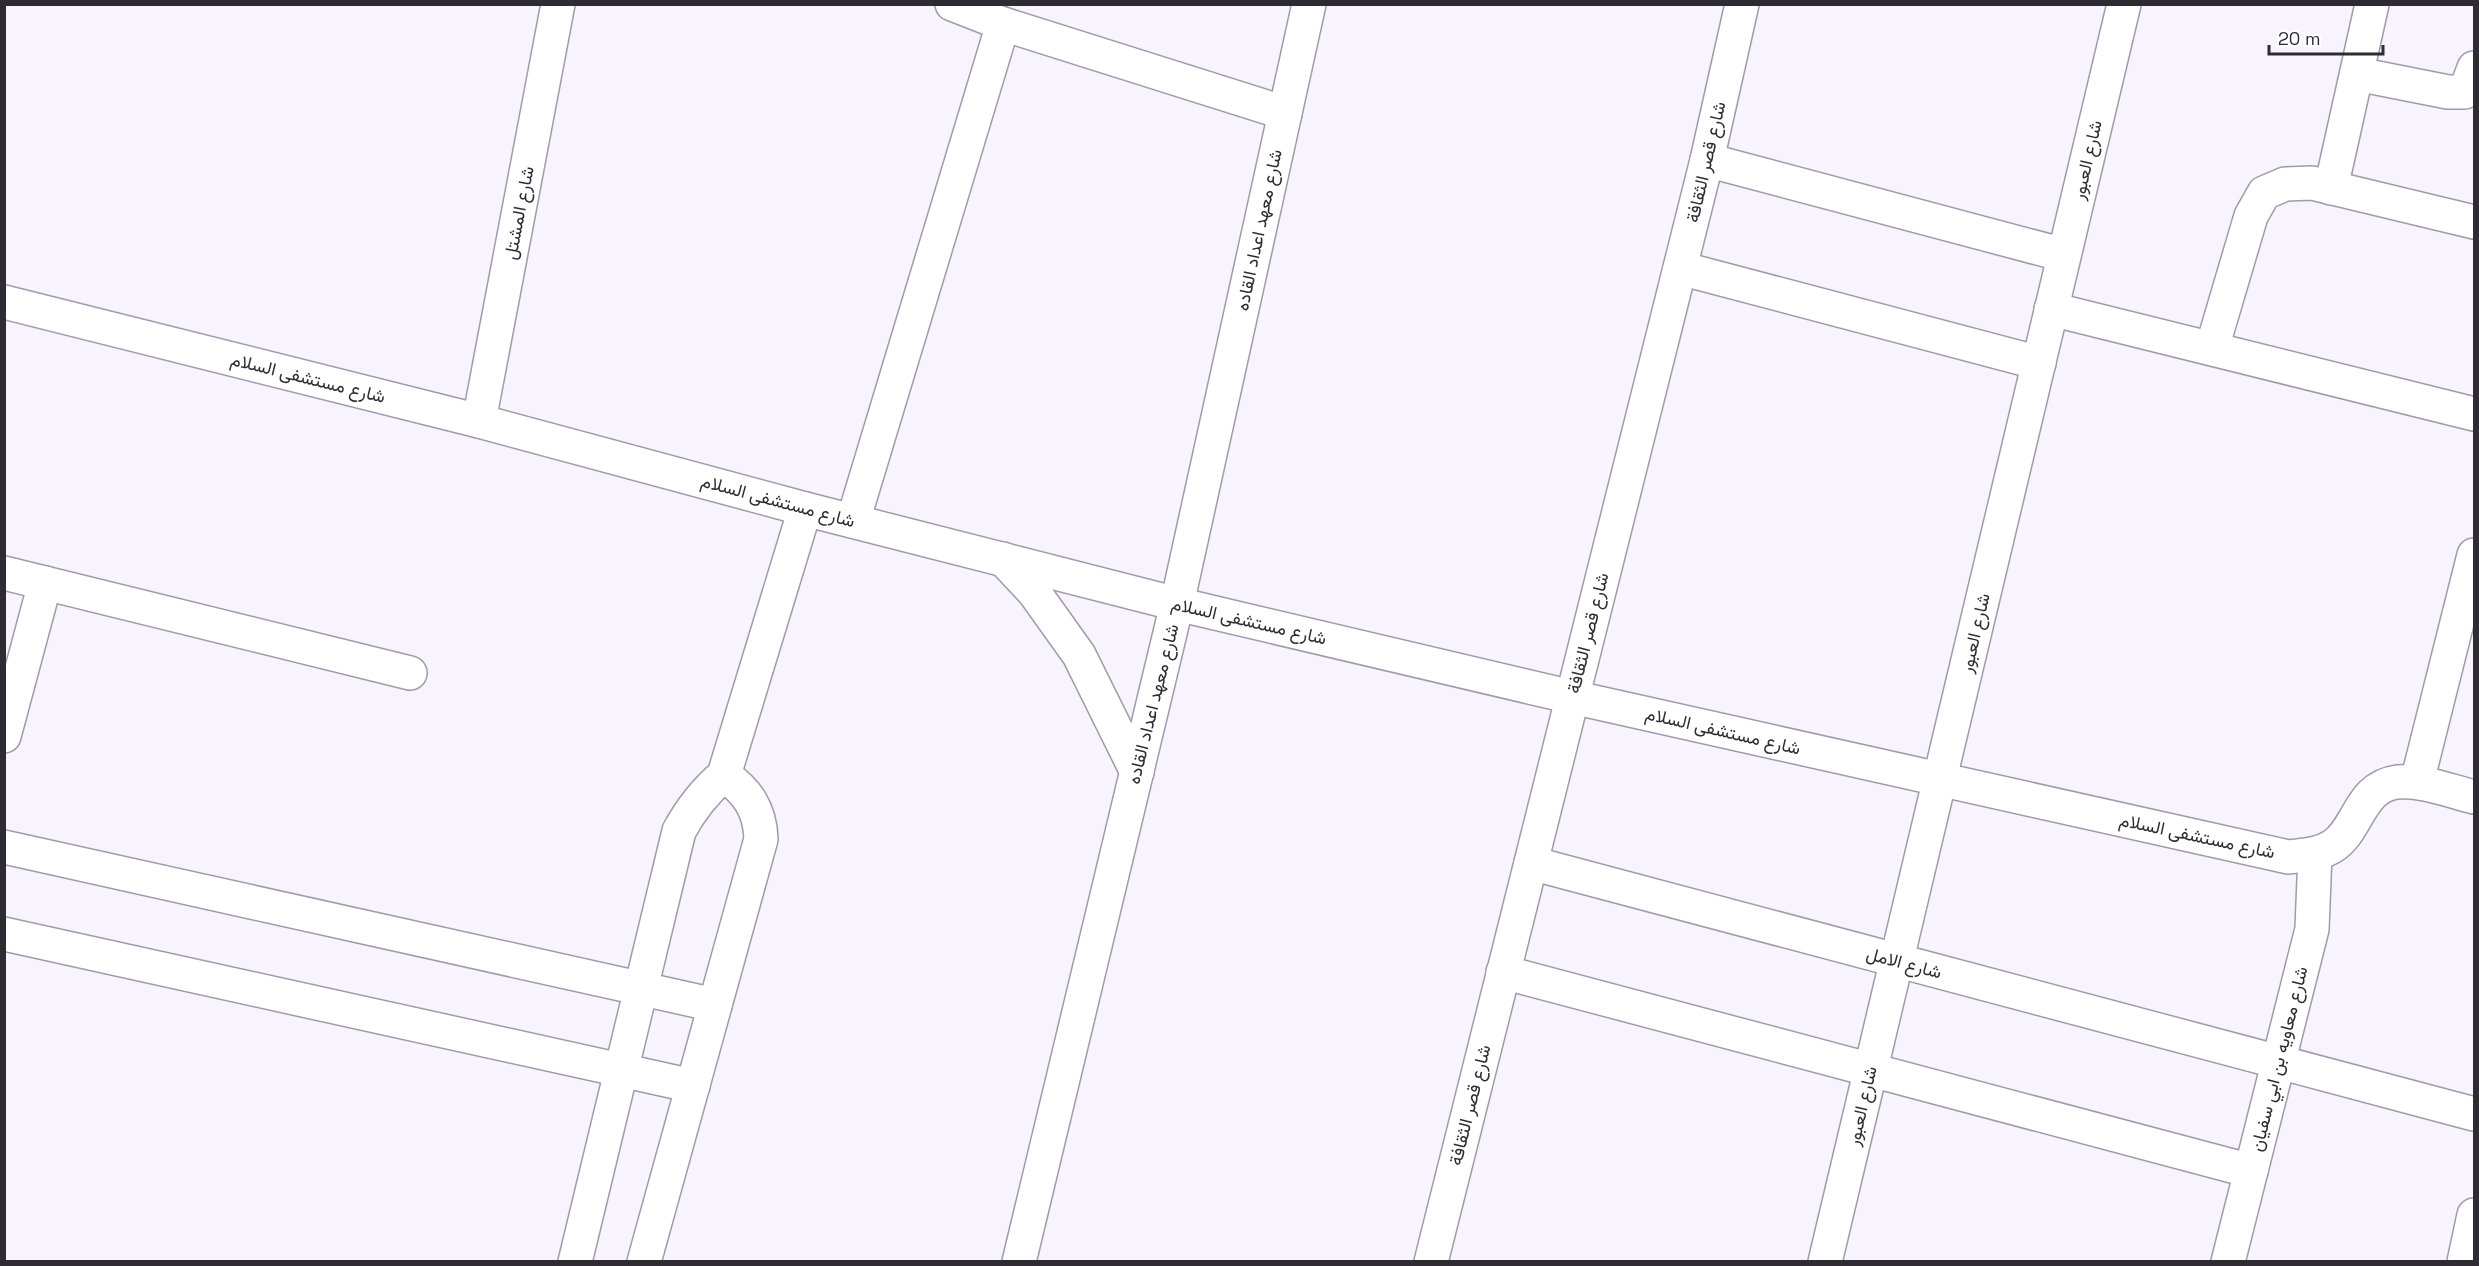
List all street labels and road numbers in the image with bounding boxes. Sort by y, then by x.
street label: شارع قصر الثقافة [1680,99,1732,225]
street label: شارع العبور [2066,118,2108,203]
street label: شارع معهد اعداد القاده [1230,147,1288,313]
street label: شارع المشتل [498,164,540,262]
street label: شارع مستشفى السلام [228,347,388,409]
street label: شارع مستشفى السلام [698,469,858,533]
street label: شارع قصر الثقافة [1561,570,1615,696]
street label: شارع مستشفى السلام [1169,591,1329,651]
street label: شارع العبور [1954,591,1996,676]
street label: شارع معهد اعداد القاده [1121,621,1185,787]
street label: شارع مستشفى السلام [1643,701,1803,761]
street label: شارع مستشفى السلام [2117,808,2277,864]
street label: شارع الامل [1864,941,1944,985]
street label: شارع معاويه بن ابي سفيان [2244,964,2317,1155]
street label: شارع قصر الثقافة [1443,1042,1497,1168]
street label: شارع العبور [1841,1064,1883,1149]

